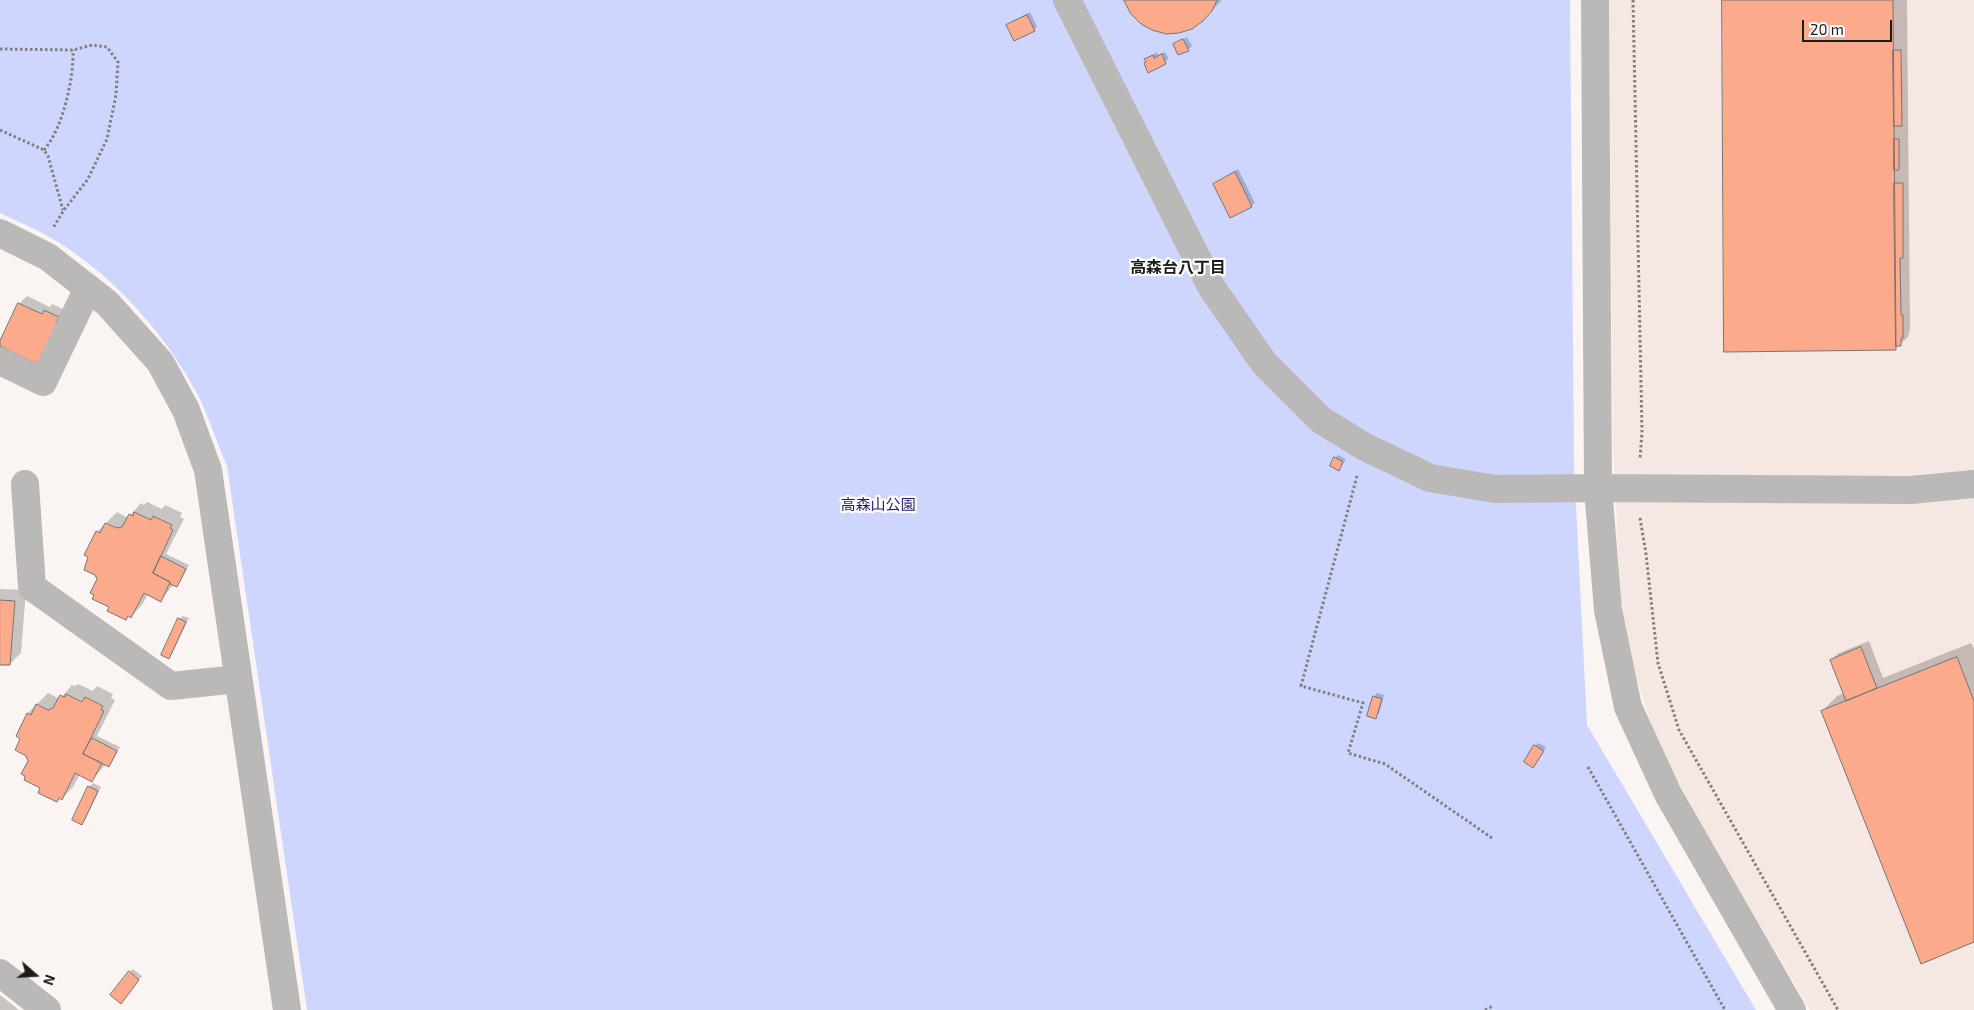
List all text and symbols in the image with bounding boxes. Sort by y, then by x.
scale bar [1804,10,1894,42]
text: 20 m [1810,20,1844,38]
district label: 高森台八丁目 [1130,258,1226,278]
park label: 高森山公園 [841,496,915,514]
north arrow [10,950,60,1000]
text: N [40,972,59,988]

